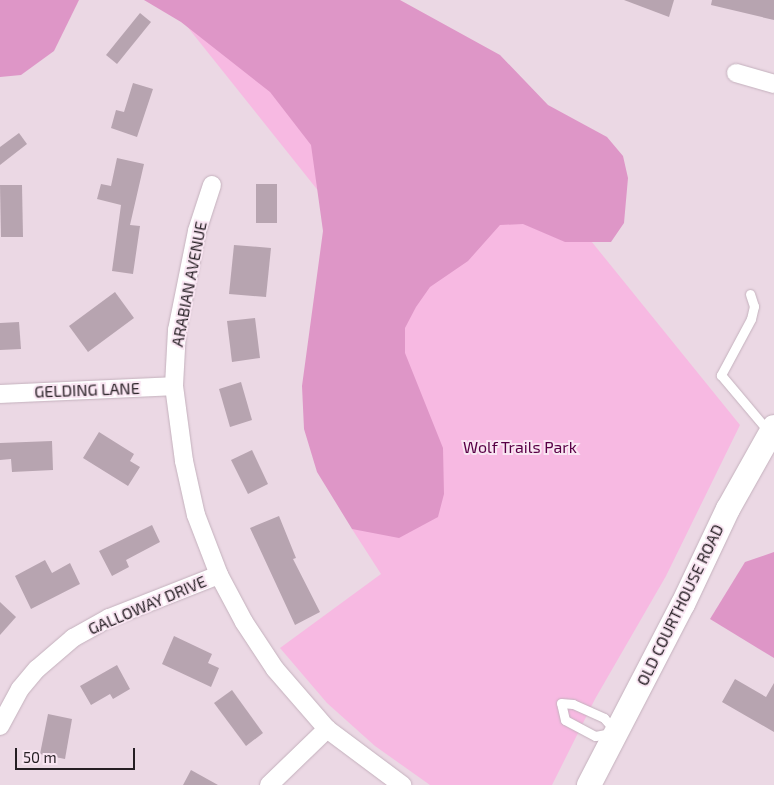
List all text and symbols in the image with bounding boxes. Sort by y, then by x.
street label: ARABIAN AVENUE [167,219,211,349]
street label: GELDING LANE [34,379,140,401]
park label: Wolf Trails Park [463,437,577,457]
street label: OLD COURTHOUSE ROAD [633,521,727,689]
street label: GALLOWAY DRIVE [85,571,209,639]
scale bar [18,738,138,770]
text: 50 m [23,748,57,766]

